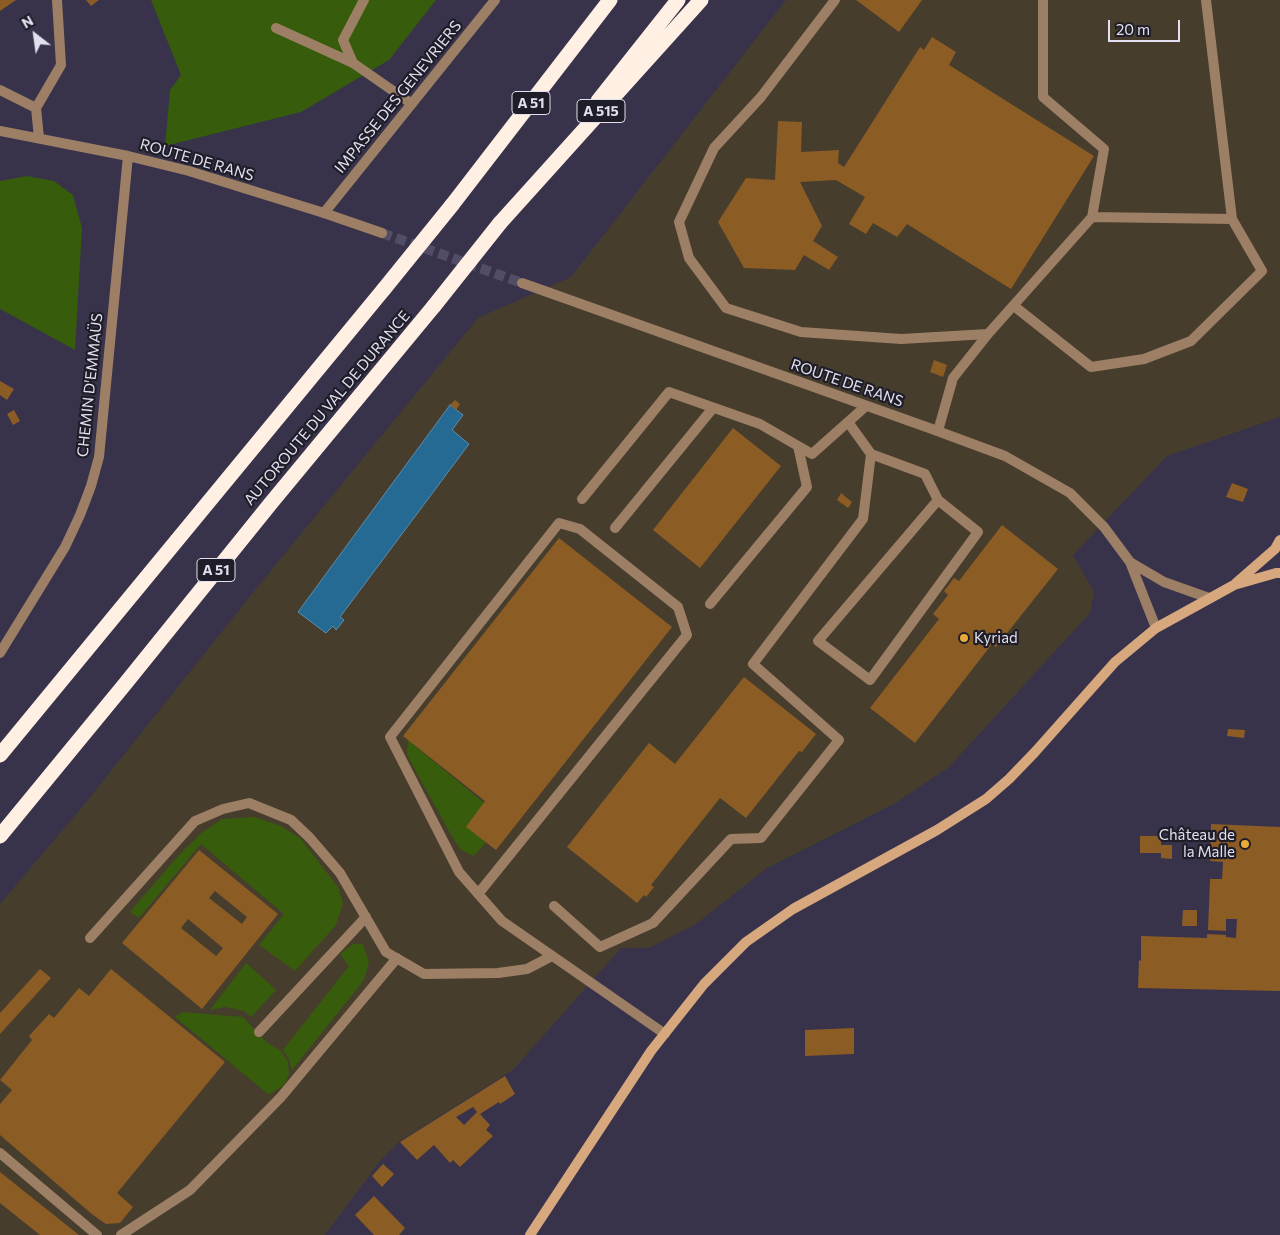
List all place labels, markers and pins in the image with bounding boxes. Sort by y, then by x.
place label: Kyriad [974,629,1018,647]
marker: Kyriad [958,632,970,644]
place label: Château de la Malle [1159,826,1235,861]
marker: Château de la Malle [1239,838,1251,850]

